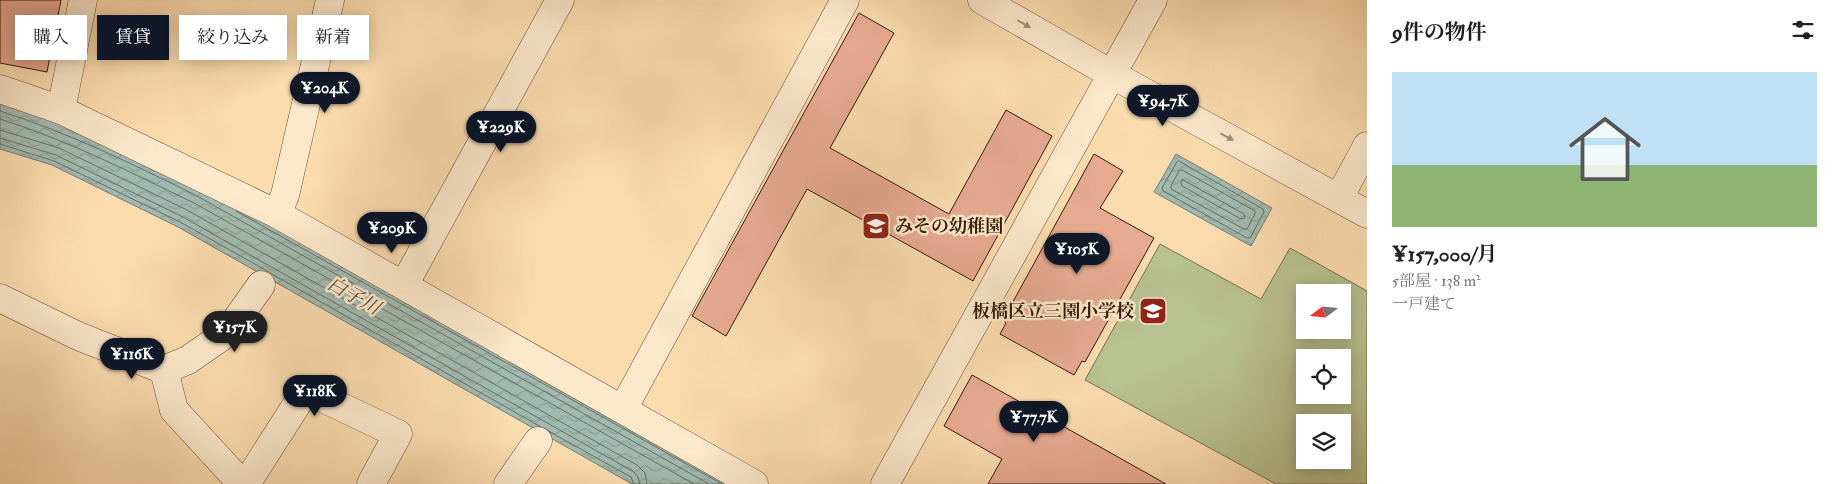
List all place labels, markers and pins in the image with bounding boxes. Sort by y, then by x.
pin: ¥204K [290,72,360,114]
pin: ¥94.7K [1122,84,1204,127]
pin: ¥229K [466,110,536,153]
school or university icon: みその幼稚園 [861,211,891,241]
pin: ¥209K [357,212,427,254]
place label: みその幼稚園 [895,215,1003,238]
pin: ¥105K [1042,232,1112,275]
school or university icon: 板橋区立三園小学校 [1138,296,1168,326]
place label: 板橋区立三園小学校 [972,300,1134,323]
pin: ¥157K [200,310,270,353]
pin: ¥116K [97,338,167,380]
pin: ¥118K [280,374,350,417]
pin: ¥77.7K [993,400,1075,443]

